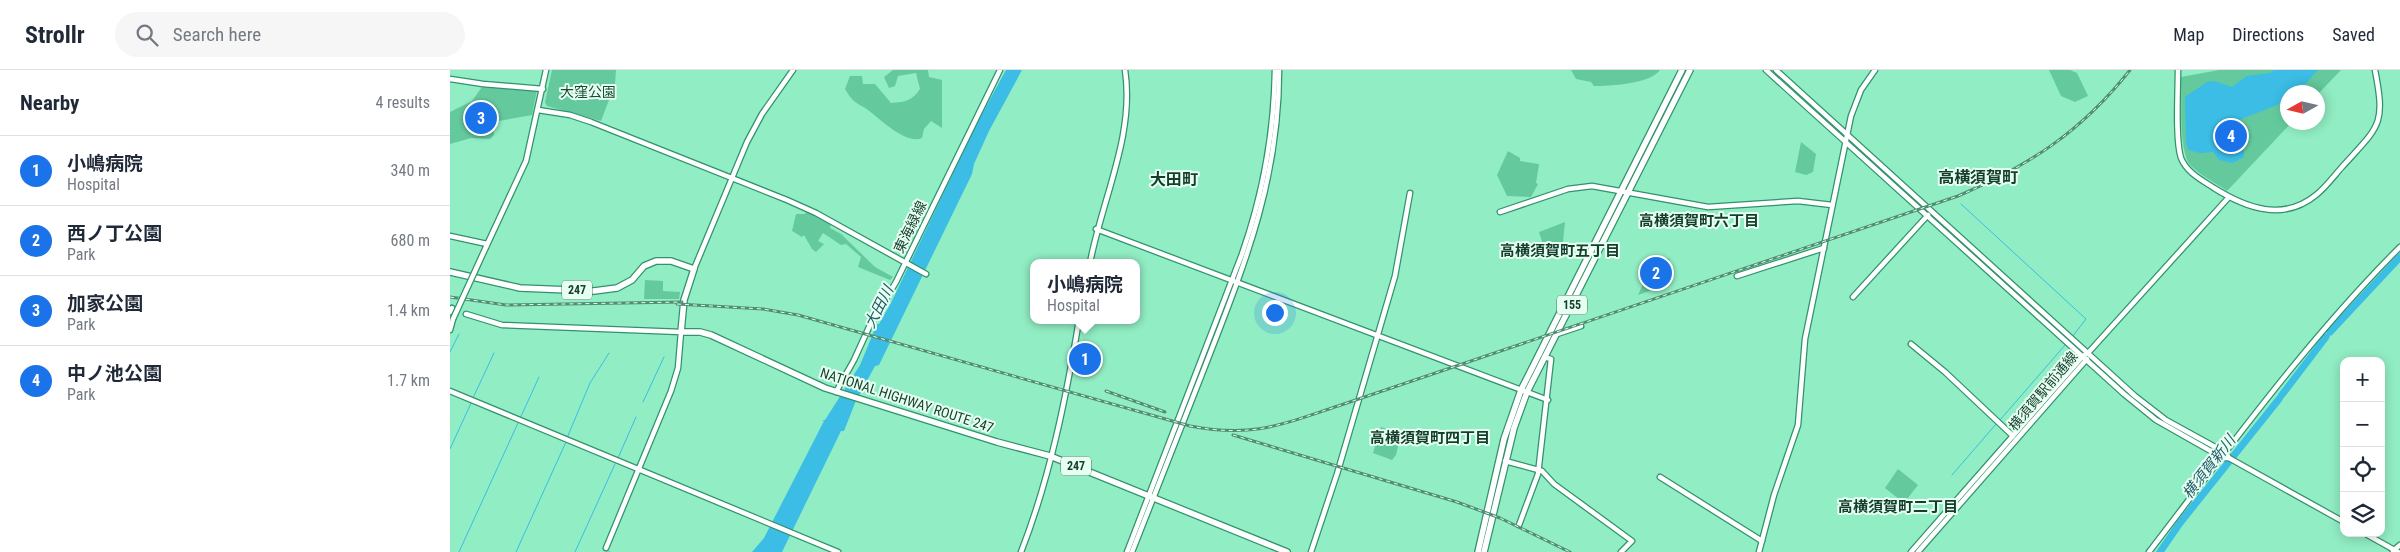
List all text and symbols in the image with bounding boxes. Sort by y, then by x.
search box [115,12,465,57]
text: Strollr [25,21,85,49]
icon: search [133,21,161,49]
text: Search here [173,23,261,46]
text: Map [2173,24,2204,45]
text: Directions [2232,24,2304,45]
text: Saved [2332,24,2375,45]
park label: 大窪公園 [560,84,616,100]
north arrow [2280,85,2325,130]
text: Nearby [20,91,79,115]
text: 4 results [375,93,430,112]
pin: 3 [465,99,497,137]
pin: 4 [2215,117,2247,155]
text: 小嶋病院 [67,152,143,175]
text: 1 [32,161,40,180]
text: 340 m [391,161,430,180]
district label: 高横須賀町 [1938,168,2018,187]
district label: 大田町 [1150,170,1198,189]
text: Hospital [67,175,120,194]
street label: 東海緑線 [891,198,929,256]
district label: 高横須賀町六丁目 [1639,212,1759,230]
text: 西ノ丁公園 [67,222,162,245]
text: 2 [32,231,40,250]
text: 680 m [391,231,430,250]
district label: 高横須賀町五丁目 [1500,242,1620,260]
text: Park [67,245,96,264]
pin: 2 [1640,254,1672,292]
popup [1030,259,1140,324]
text: 小嶋病院 [1047,273,1123,296]
road number: 247 [562,280,592,300]
water label: 大田川 [861,281,898,331]
text: 加家公園 [67,292,143,315]
text: Hospital [1047,296,1100,315]
road number: 155 [1557,296,1587,314]
your location [1262,300,1288,326]
text: 3 [32,301,40,320]
text: 1.4 km [387,301,430,320]
text: Park [67,315,96,334]
pin: 1 [1069,340,1101,378]
street label: 横須賀駅前通線 [2005,348,2081,434]
map controls [2340,357,2385,537]
button: + [2340,357,2385,402]
text: 中ノ池公園 [67,362,162,385]
street label: NATIONAL HIGHWAY ROUTE 247 [818,364,996,436]
text: 4 [32,371,40,390]
text: 1.7 km [387,371,430,390]
text: Park [67,385,96,404]
button: − [2340,402,2385,447]
district label: 高横須賀町四丁目 [1370,429,1490,447]
water label: 横須賀新川 [2179,430,2240,502]
button: locate [2340,447,2385,492]
road number: 247 [1061,456,1091,476]
button: layers [2340,492,2385,537]
district label: 高横須賀町二丁目 [1838,498,1958,516]

